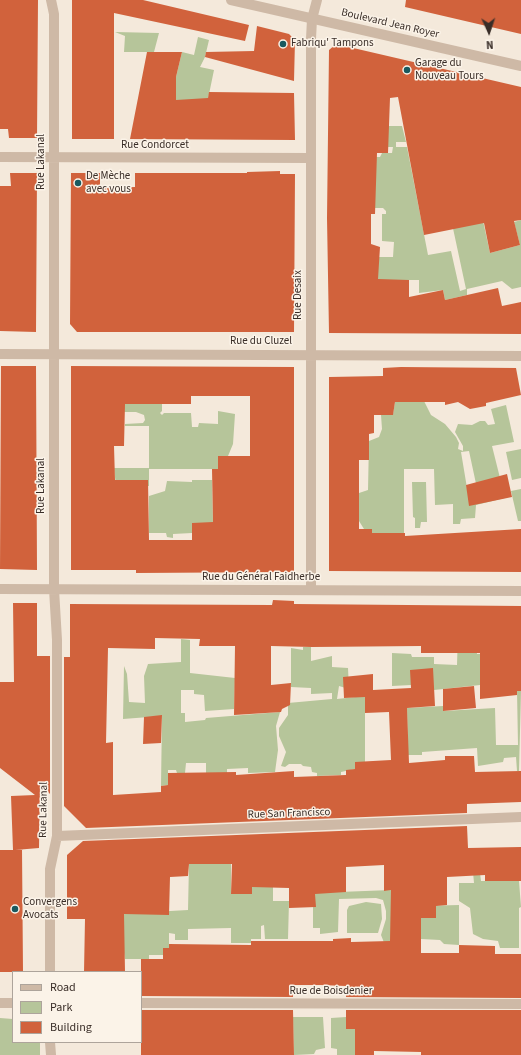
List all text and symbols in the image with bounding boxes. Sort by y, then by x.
street label: Boulevard Jean Royer [340,6,440,42]
north arrow [469,12,509,52]
place label: Fabriqu' Tampons [291,37,374,51]
text: N [486,37,494,52]
marker: Fabriqu' Tampons [278,39,288,49]
place label: Garage du Nouveau Tours [415,57,484,83]
marker: Garage du Nouveau Tours [402,65,412,75]
street label: Rue Lakanal [35,134,49,190]
street label: Rue Condorcet [121,139,189,153]
place label: De Mèche avec vous [86,170,131,196]
marker: De Mèche avec vous [73,178,83,188]
street label: Rue Desaix [292,270,306,320]
street label: Rue du Cluzel [230,335,292,349]
street label: Rue Lakanal [35,458,49,514]
street label: Rue du Général Faidherbe [202,571,320,585]
street label: Rue Lakanal [37,782,51,838]
street label: Rue San Francisco [247,806,331,822]
place label: Convergens Avocats [23,896,77,922]
marker: Convergens Avocats [10,904,20,914]
legend [12,971,142,1043]
text: Road [50,979,76,996]
street label: Rue de Boisdenier [290,985,372,999]
text: Park [50,999,72,1016]
text: Building [50,1019,92,1036]

